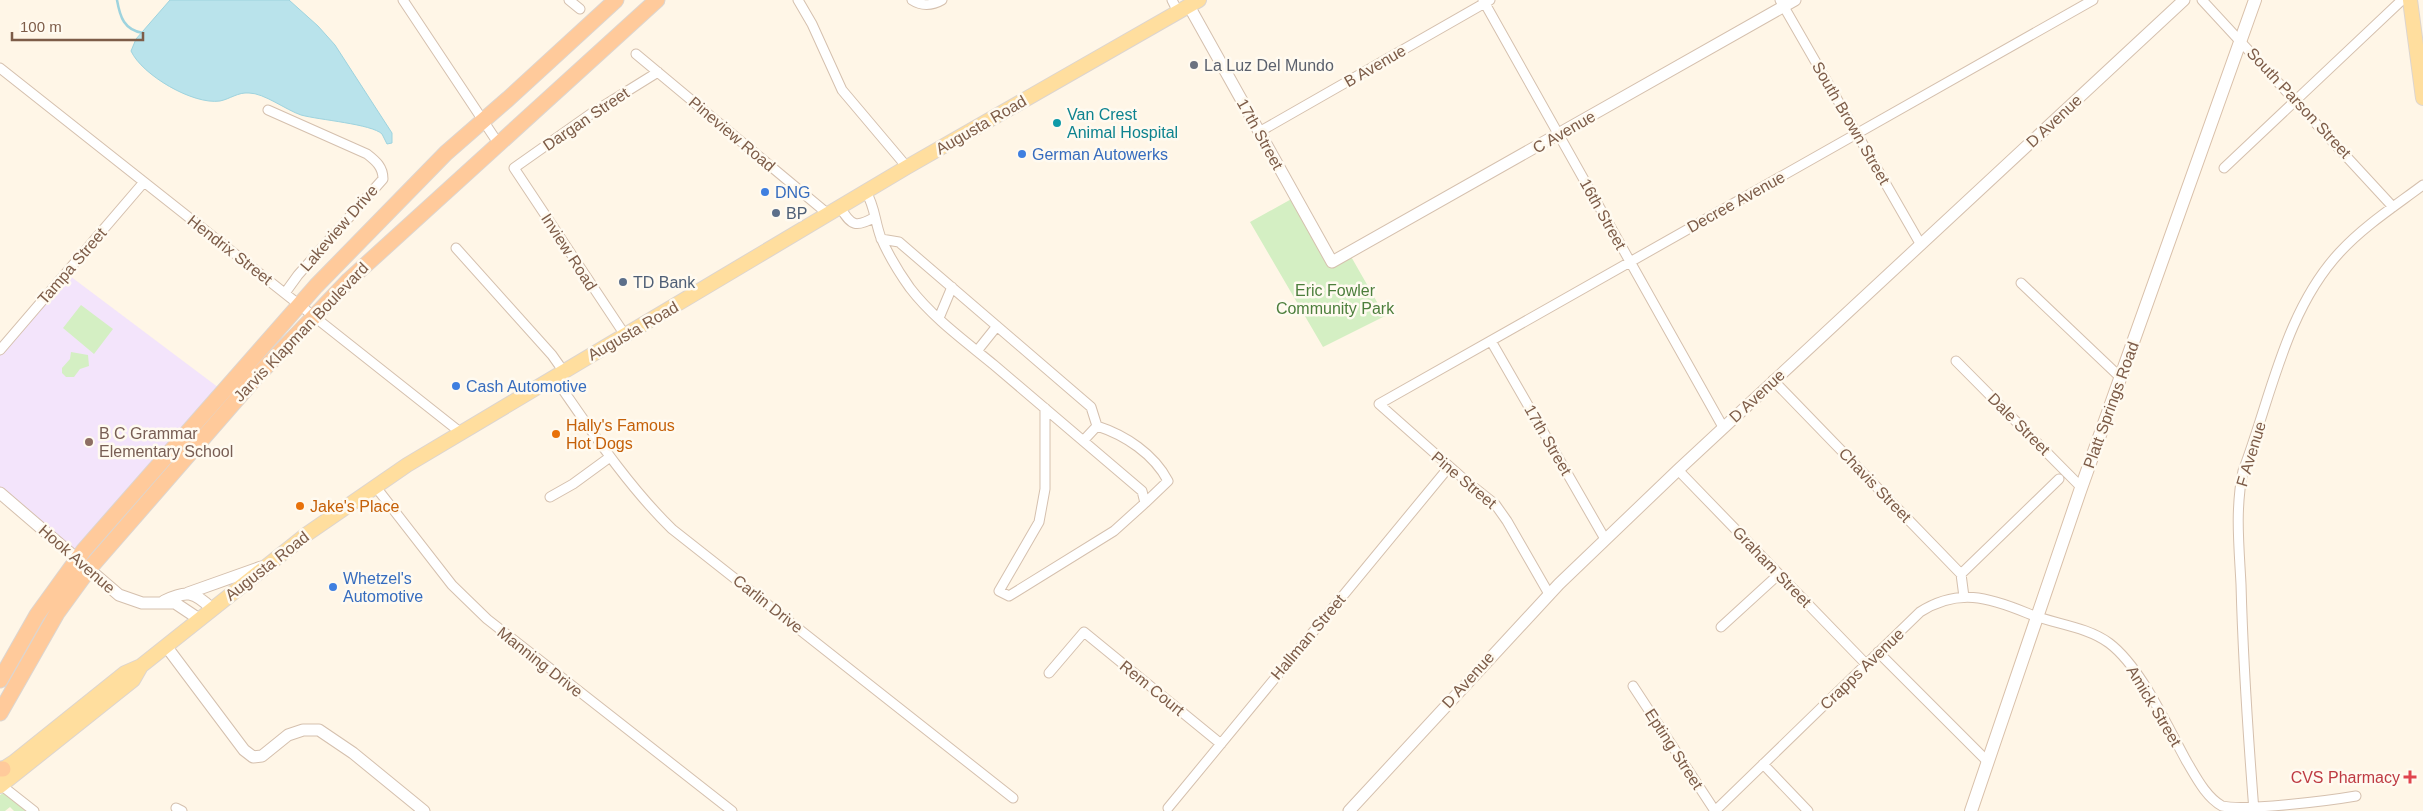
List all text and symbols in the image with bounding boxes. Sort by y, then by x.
scale bar [12,10,144,42]
text: 100 m [20,18,62,35]
street label: B Avenue [1341,42,1409,90]
street label: South Parson Street [2244,45,2355,162]
place label: La Luz Del Mundo [1204,57,1334,74]
marker: La Luz Del Mundo [1188,59,1200,71]
street label: South Brown Street [1809,59,1893,188]
street label: Dargan Street [540,84,633,154]
street label: D Avenue [2023,91,2085,151]
street label: Augusta Road [933,92,1029,158]
street label: Pineview Road [686,93,778,175]
street label: 17th Street [1234,96,1287,173]
place label: Van Crest Animal Hospital [1067,106,1178,141]
street label: C Avenue [1530,107,1598,157]
marker: Van Crest Animal Hospital [1051,117,1063,129]
place label: German Autowerks [1032,146,1168,163]
marker: German Autowerks [1016,148,1028,160]
street label: Decree Avenue [1684,168,1788,236]
street label: 16th Street [1577,176,1630,253]
street label: Lakeview Drive [297,181,381,275]
place label: DNG [775,184,811,201]
marker: DNG [759,186,771,198]
place label: BP [786,205,807,222]
marker: BP [770,207,782,219]
street label: Inview Road [538,210,600,294]
street label: Hendrix Street [184,212,276,289]
street label: Tampa Street [34,224,110,307]
street label: Jarvis Klapman Boulevard [230,259,372,405]
place label: TD Bank [633,274,696,291]
marker: TD Bank [617,276,629,288]
park label: Eric Fowler Community Park [1276,282,1395,317]
street label: Augusta Road [585,298,681,364]
street label: Platt Springs Road [2080,339,2142,471]
street label: D Avenue [1726,366,1788,426]
place label: Cash Automotive [466,378,587,395]
marker: Cash Automotive [450,380,462,392]
street label: Dale Street [1985,390,2054,459]
street label: 17th Street [1521,402,1575,479]
place label: Hally's Famous Hot Dogs [566,417,675,452]
street label: F Avenue [2233,419,2269,489]
place label: B C Grammar Elementary School [99,425,233,460]
marker: Hally's Famous Hot Dogs [550,428,562,440]
marker: B C Grammar Elementary School [83,436,95,448]
street label: Chavis Street [1836,445,1915,526]
street label: Pine Street [1428,448,1500,512]
place label: Jake's Place [310,498,399,515]
marker: Jake's Place [294,500,306,512]
street label: Hook Avenue [36,521,118,597]
street label: Graham Street [1729,523,1815,611]
street label: Augusta Road [222,528,312,604]
place label: Whetzel's Automotive [343,570,423,605]
street label: Carlin Drive [730,572,806,636]
marker: Whetzel's Automotive [327,581,339,593]
street label: Hallman Street [1267,591,1349,683]
street label: Manning Drive [494,624,586,701]
street label: Crapps Avenue [1817,625,1907,713]
street label: D Avenue [1439,649,1498,711]
street label: Rem Court [1117,657,1188,719]
street label: Amick Street [2123,663,2185,750]
street label: Epting Street [1642,706,1707,793]
place label: CVS Pharmacy [2291,769,2400,786]
marker: CVS Pharmacy [2404,771,2416,783]

